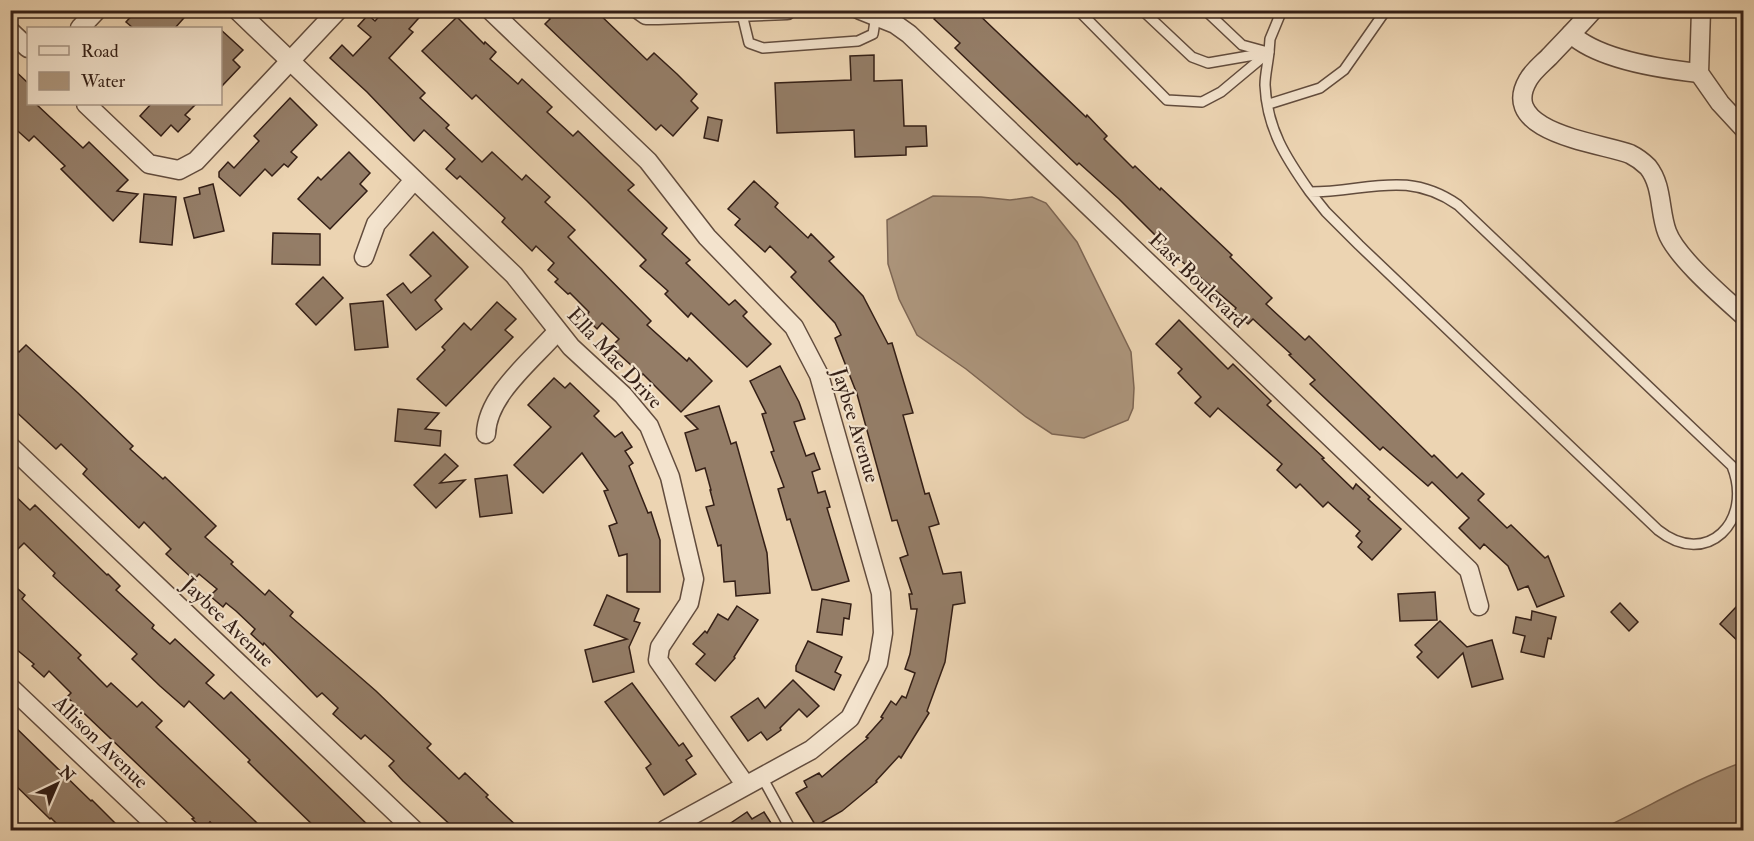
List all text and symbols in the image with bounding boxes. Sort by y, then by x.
legend [27,27,222,105]
text: Road [81,40,119,63]
text: Water [80,70,125,93]
street label: East Boulevard [1143,227,1253,335]
street label: Ella Mae Drive [561,302,669,415]
street label: Jaybee Avenue [825,363,886,486]
street label: Jaybee Avenue [175,571,280,673]
street label: Allison Avenue [46,689,154,795]
north arrow [27,754,87,814]
text: N [54,761,79,787]

